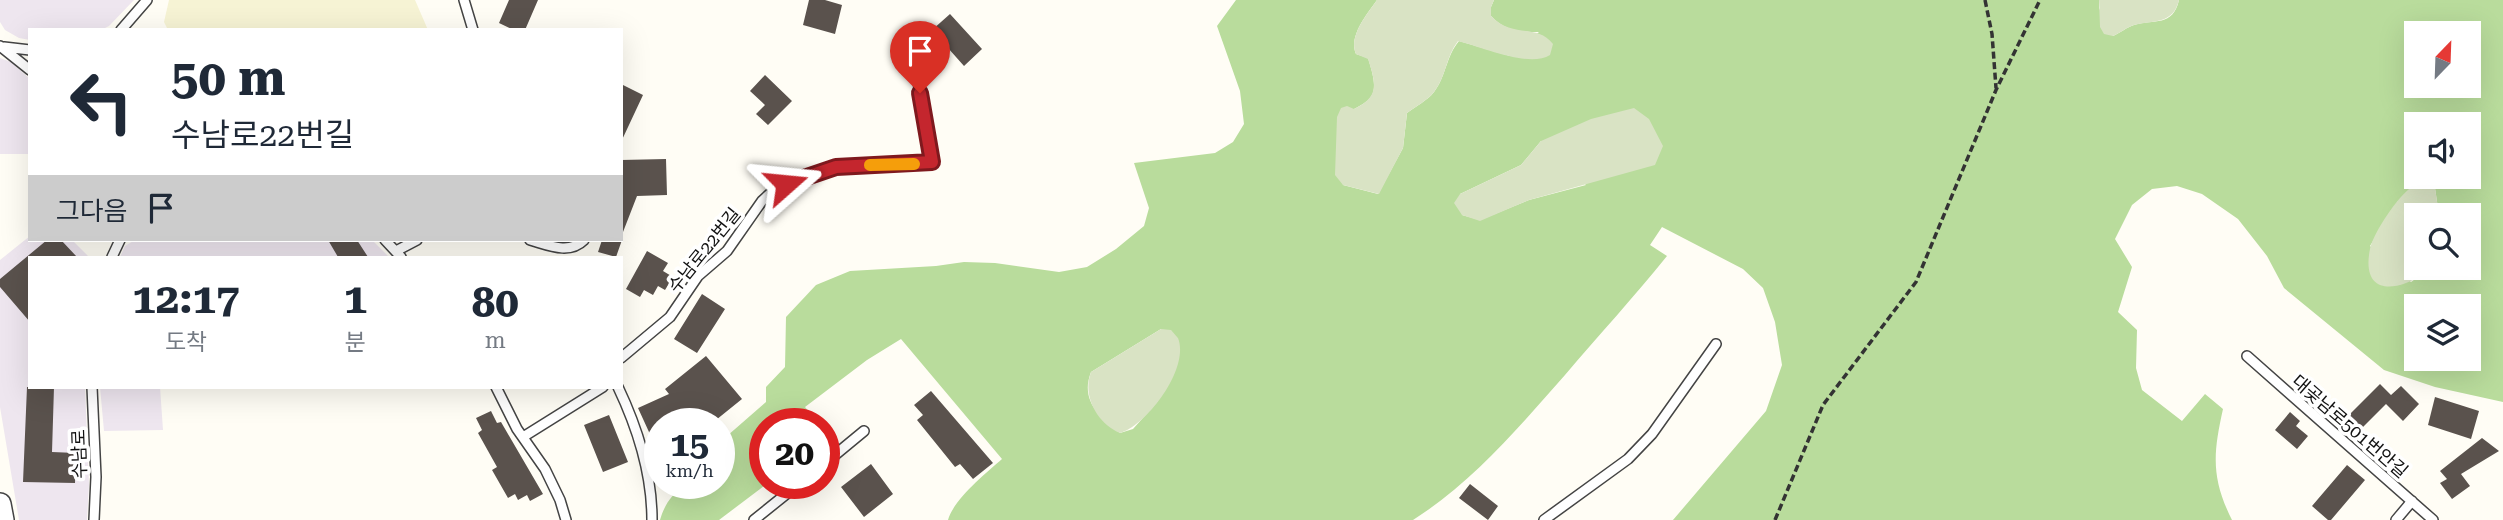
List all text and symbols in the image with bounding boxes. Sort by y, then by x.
pin [890,21,950,93]
north arrow [2404,21,2482,98]
map controls [2404,21,2481,371]
icon: arrive [901,32,939,70]
text: 50 m [171,50,286,107]
icon: left [56,56,147,147]
button: sound [2404,112,2481,189]
text: 수남로22번길 [171,116,354,154]
position arrow [749,147,823,221]
icon: arrive [142,189,180,227]
text: 그다음 [56,196,128,226]
street label: 수남로22번길 [663,203,745,297]
button: search [2404,203,2481,280]
text: 12:17 [132,274,240,323]
text: 1 [344,274,367,323]
text: 80 [472,278,519,327]
button: layers [2404,294,2481,371]
text: m [485,327,506,354]
text: 도착 [165,329,207,356]
text: 분 [345,329,366,356]
street label: 대곶남로501번안길 [2288,370,2412,482]
speed limit sign: 20 [749,408,840,499]
text: 15 [670,424,709,465]
street label: 수남로 [68,429,90,479]
text: km/h [665,460,714,481]

